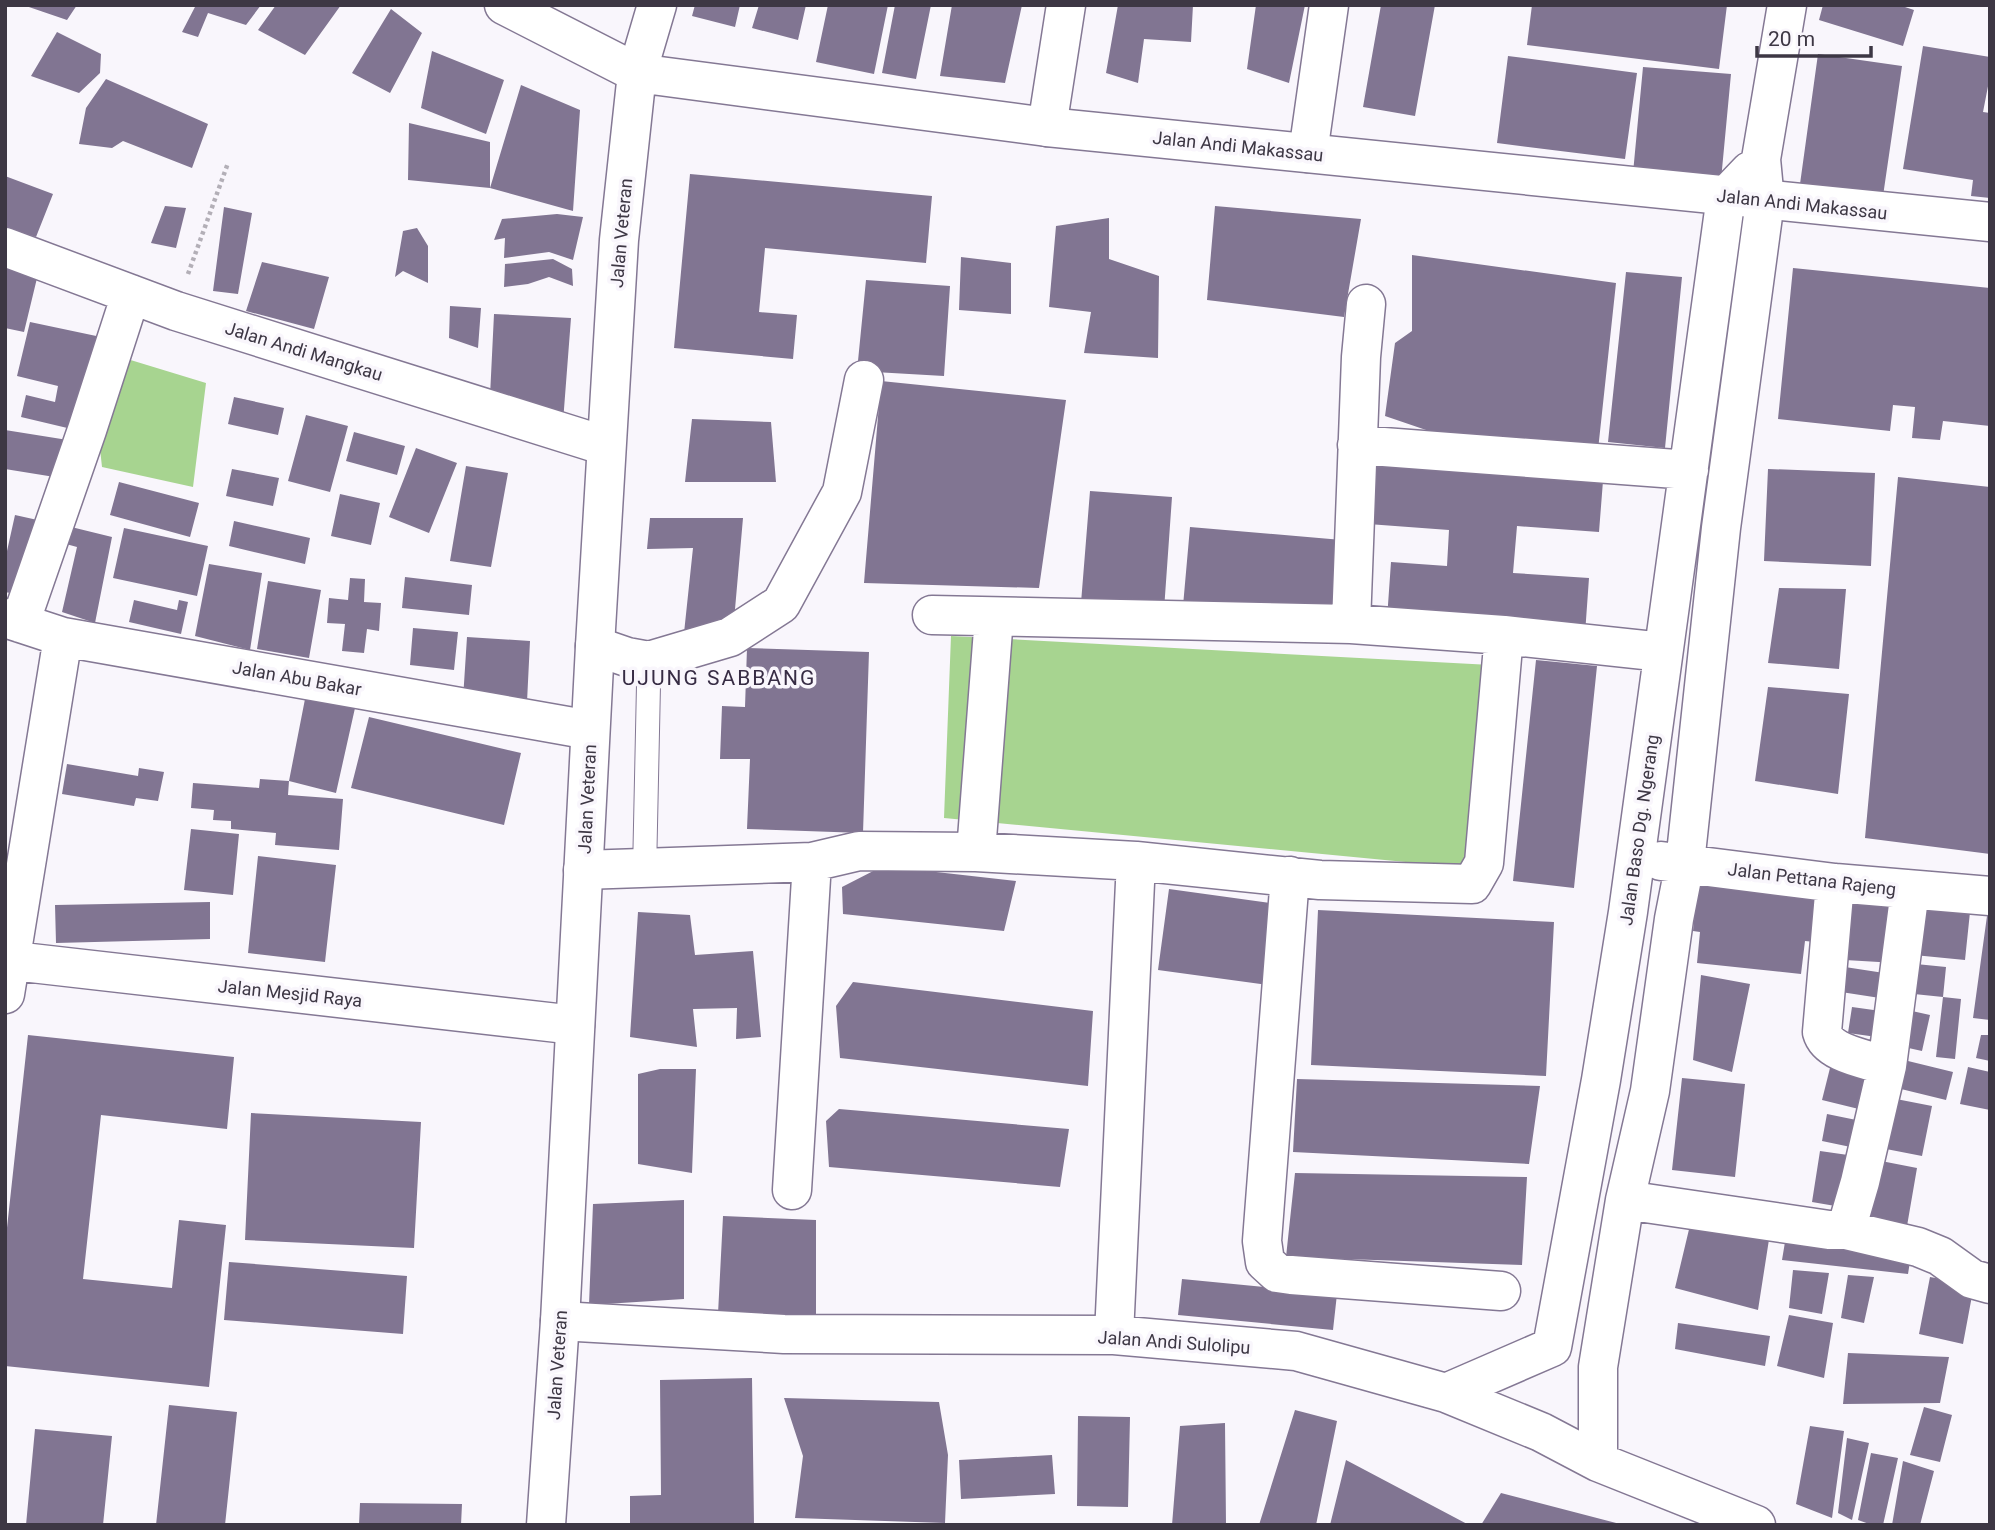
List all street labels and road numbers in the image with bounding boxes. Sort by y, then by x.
street label: Jalan Andi Makassau [1152,127,1324,165]
street label: Jalan Veteran [606,177,636,289]
street label: Jalan Andi Makassau [1716,185,1888,223]
street label: Jalan Andi Mangkau [223,317,385,385]
street label: Jalan Abu Bakar [231,656,363,700]
street label: Jalan Baso Dg. Ngerang [1615,733,1663,927]
street label: Jalan Veteran [574,744,600,854]
street label: Jalan Pettana Rajeng [1727,858,1897,900]
street label: Jalan Mesjid Raya [217,975,363,1011]
street label: Jalan Veteran [543,1309,571,1421]
street label: Jalan Andi Sulolipu [1097,1326,1251,1358]

